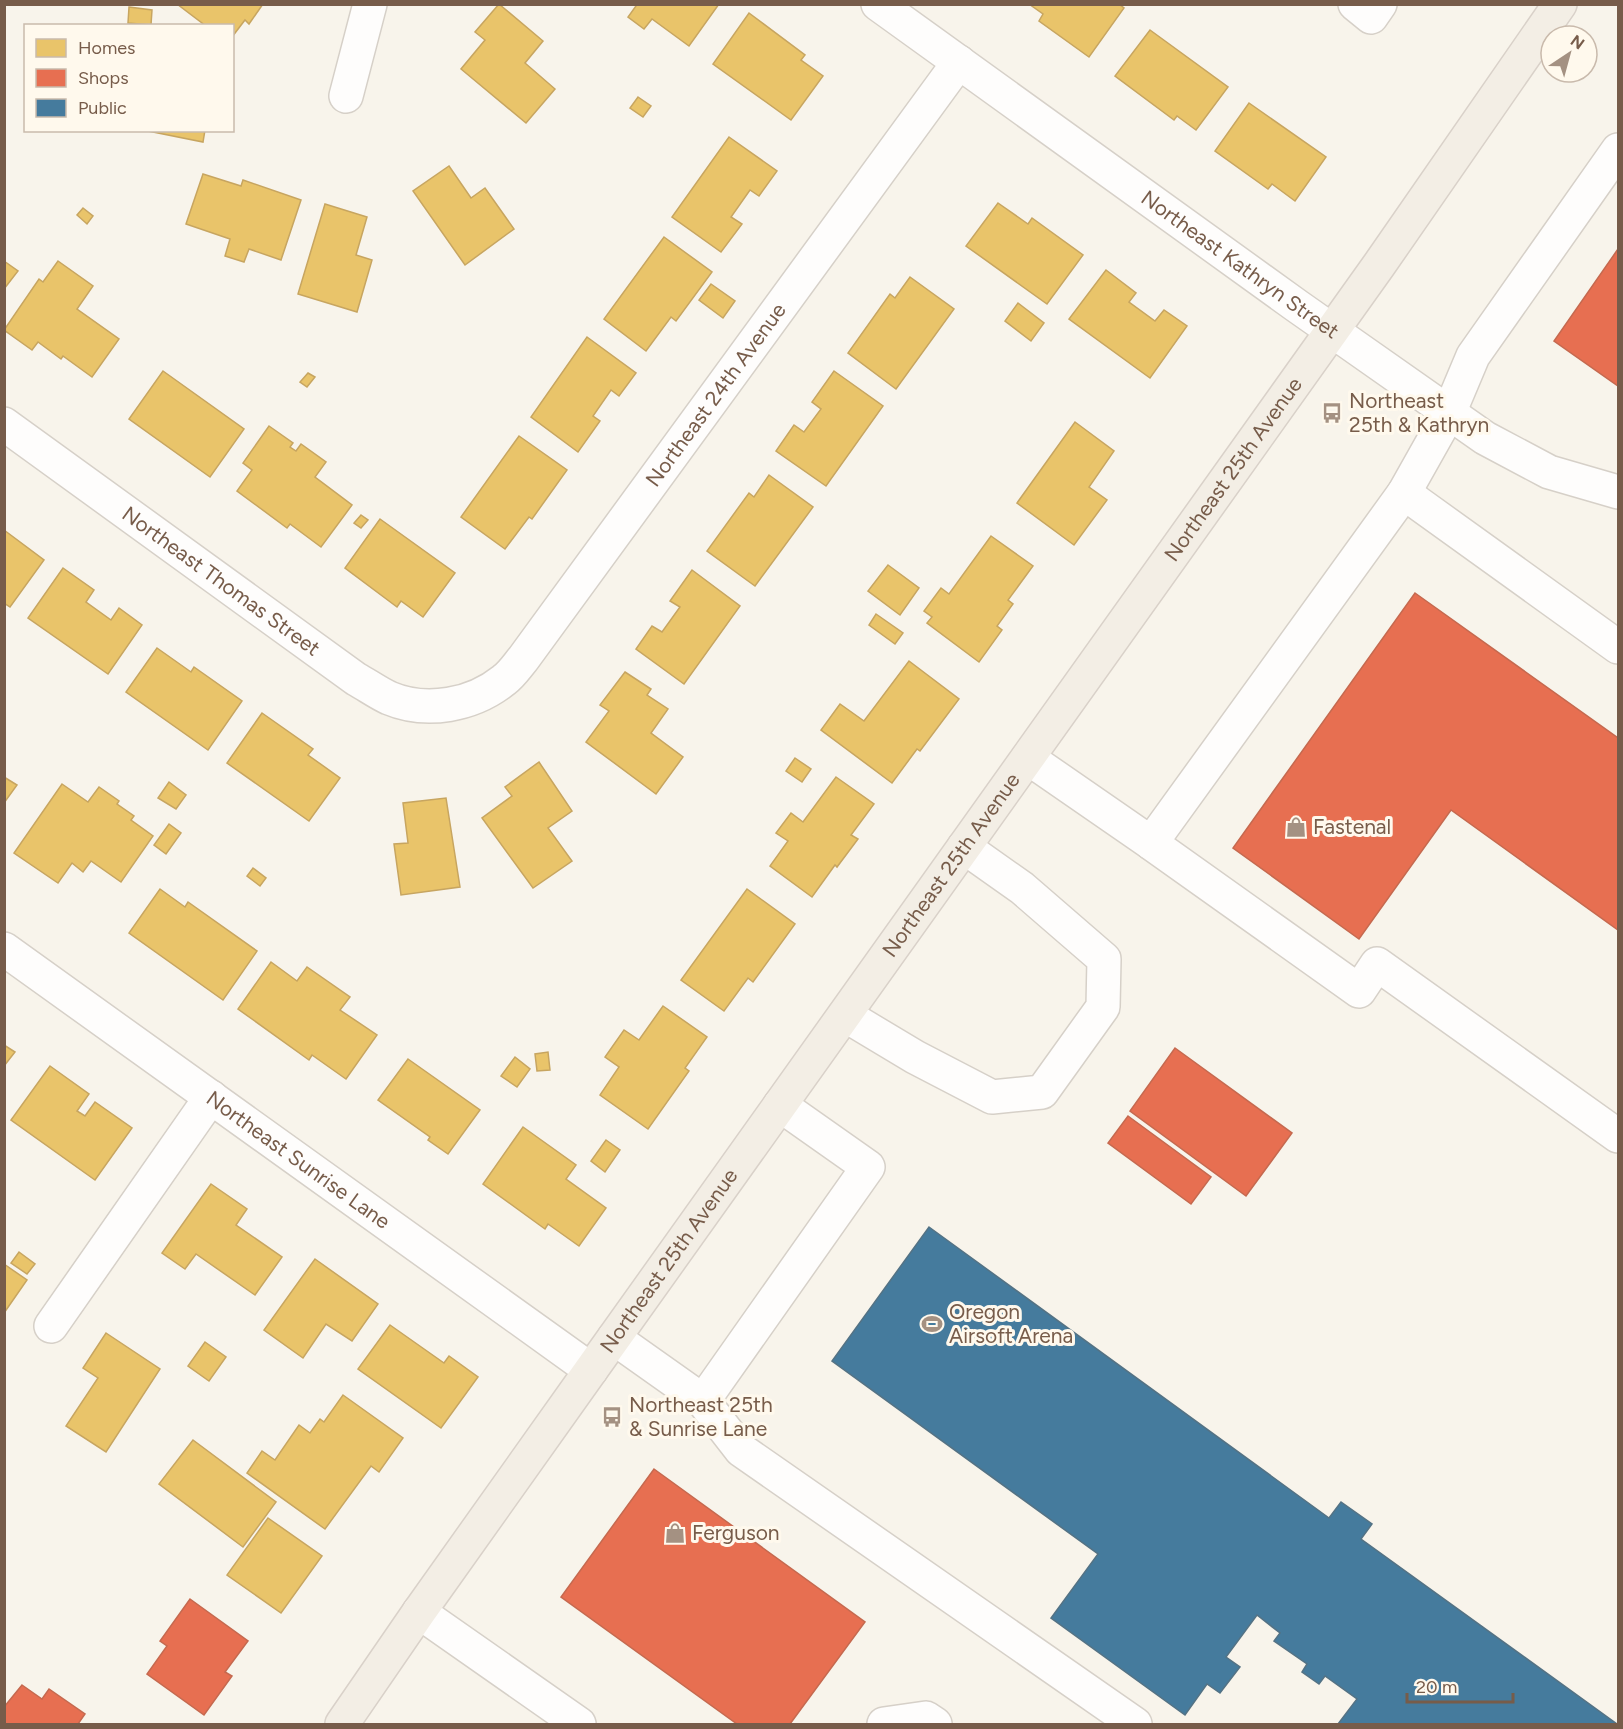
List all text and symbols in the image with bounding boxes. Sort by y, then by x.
legend [24,24,234,132]
north arrow [1539,24,1599,84]
text: N [1567,31,1588,54]
text: Homes [78,37,136,59]
text: Shops [78,67,129,89]
text: Public [78,97,127,119]
street label: Northeast Kathryn Street [1137,185,1344,344]
street label: Northeast 24th Avenue [640,298,791,491]
street label: Northeast 25th Avenue [1159,372,1307,566]
place label: Northeast 25th & Kathryn [1349,388,1489,437]
bus stop icon: Northeast 25th & Kathryn [1320,401,1344,425]
street label: Northeast Thomas Street [118,501,325,661]
street label: Northeast 25th Avenue [877,768,1025,962]
place label: Fastenal [1313,814,1391,839]
shop icon: Fastenal [1284,815,1308,839]
street label: Northeast Sunrise Lane [202,1085,395,1234]
street label: Northeast 25th Avenue [594,1164,743,1357]
place label: Oregon Airsoft Arena [949,1299,1073,1348]
sports icon: Oregon Airsoft Arena [920,1312,944,1336]
place label: Northeast 25th & Sunrise Lane [629,1392,773,1441]
bus stop icon: Northeast 25th & Sunrise Lane [600,1405,624,1429]
place label: Ferguson [692,1520,780,1545]
shop icon: Ferguson [663,1521,687,1545]
scale bar [1407,1666,1514,1704]
text: 20 m [1416,1676,1457,1698]

